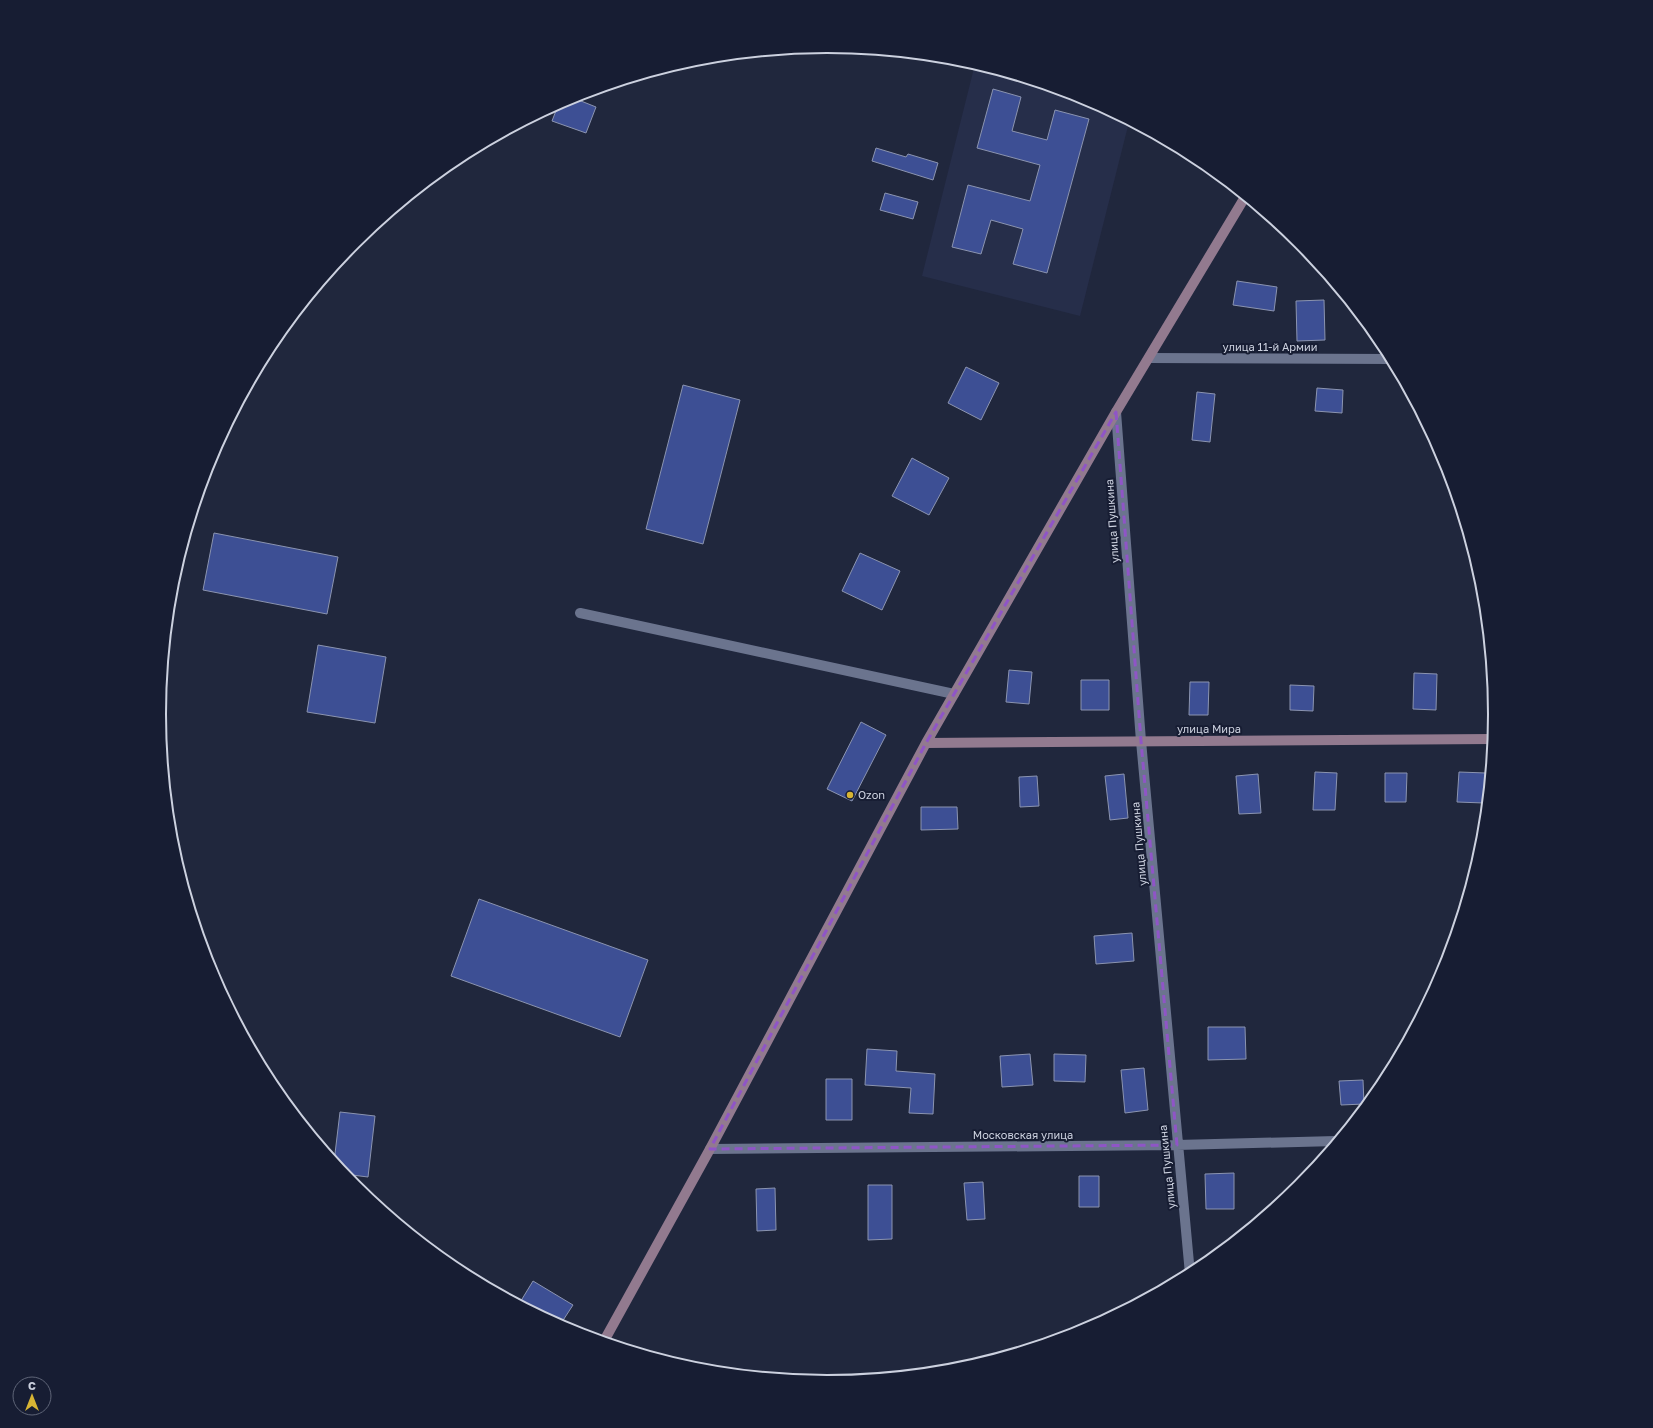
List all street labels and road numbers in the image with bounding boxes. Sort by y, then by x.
street label: улица 11-й Армии [1223,340,1317,353]
street label: улица Пушкина [1102,479,1121,564]
street label: улица Мира [1177,722,1241,735]
street label: улица Пушкина [1128,802,1149,887]
street label: улица Пушкина [1156,1124,1177,1210]
street label: Московская улица [973,1128,1073,1141]

